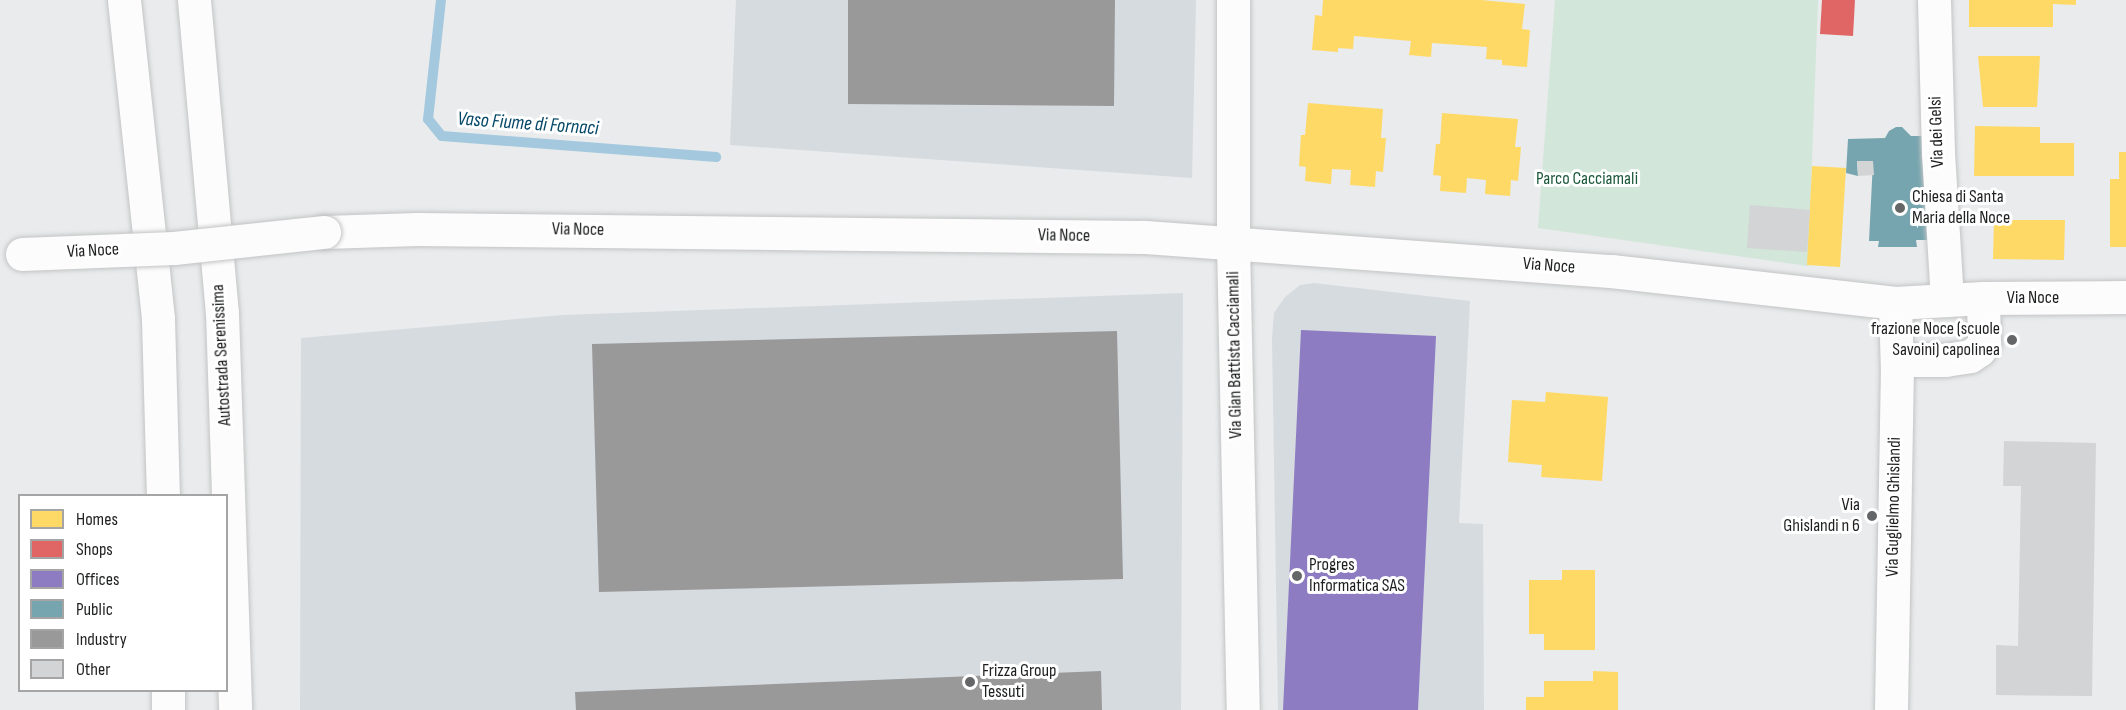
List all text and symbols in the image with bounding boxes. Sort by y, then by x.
street label: Via dei Gelsi [1925,96,1949,168]
water label: Vaso Fiume di Fornaci [457,107,599,141]
park label: Parco Cacciamali [1536,168,1638,190]
place label: Chiesa di Santa Maria della Noce [1912,187,2010,230]
marker: Chiesa di Santa Maria della Noce [1893,201,1907,215]
street label: Via Noce [552,219,604,241]
street label: Via Noce [1038,225,1090,247]
street label: Via Noce [66,239,120,263]
street label: Via Noce [1522,253,1576,279]
street label: Via Gian Battista Cacciamali [1223,271,1247,439]
street label: Autostrada Serenissima [208,284,236,426]
street label: Via Noce [2007,287,2059,309]
place label: frazione Noce (scuole Savoini) capolinea [1871,319,2000,362]
marker: frazione Noce (scuole Savoini) capolinea [2005,333,2019,347]
street label: Via Guglielmo Ghislandi [1882,437,1906,577]
legend [18,494,228,692]
place label: Via Ghislandi n 6 [1783,495,1860,538]
text: Homes [76,509,118,530]
marker: Via Ghislandi n 6 [1865,509,1879,523]
text: Shops [76,539,113,560]
place label: Progres Informatica SAS [1309,555,1405,598]
text: Offices [76,569,119,590]
marker: Progres Informatica SAS [1290,569,1304,583]
text: Public [76,599,113,620]
text: Industry [76,629,127,650]
text: Other [76,659,110,680]
place label: Frizza Group Tessuti [982,661,1056,704]
marker: Frizza Group Tessuti [963,675,977,689]

